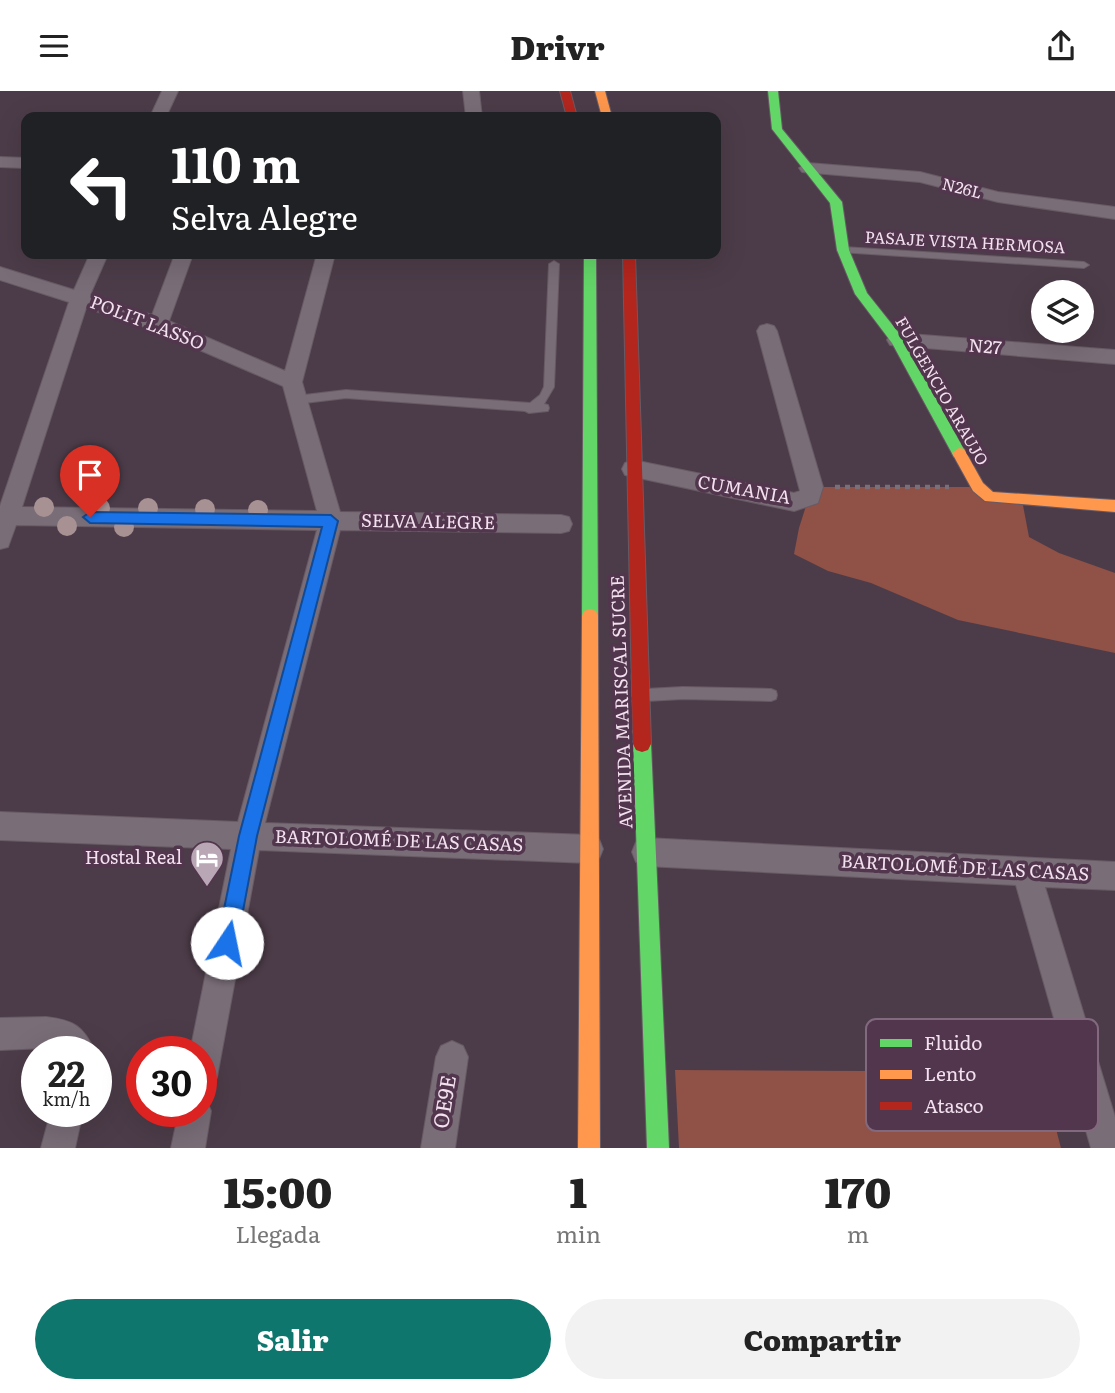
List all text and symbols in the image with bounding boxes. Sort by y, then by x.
text: Drivr [510,22,605,70]
icon: menu [35,27,73,65]
icon: share [1042,27,1080,65]
text: 110 m [171,125,300,198]
icon: left [56,140,147,231]
street label: N26L [940,171,985,204]
text: Selva Alegre [171,192,358,240]
street label: PASAJE VISTA HERMOSA [864,224,1066,258]
map controls [1031,280,1094,343]
button: layers [1031,280,1094,343]
street label: POLIT LASSO [87,287,208,356]
street label: FULGENCIO ARAUJO [890,312,995,469]
street label: N27 [967,331,1003,360]
pin [60,445,120,517]
icon: arrive [71,456,109,494]
street label: CUMANIA [696,467,793,510]
street label: SELVA ALEGRE [361,506,495,535]
street label: AVENIDA MARISCAL SUCRE [603,575,638,829]
street label: BARTOLOMÉ DE LAS CASAS [274,822,524,857]
hotel icon: Hostal Real [188,839,226,888]
place label: Hostal Real [85,843,182,870]
street label: BARTOLOMÉ DE LAS CASAS [840,847,1090,886]
position arrow [190,906,264,980]
legend [866,1019,1098,1131]
text: Fluido [924,1028,982,1056]
speed limit sign: 30 [126,1036,217,1127]
text: 22 [48,1046,85,1098]
text: Lento [924,1059,977,1087]
street label: OE9E [423,1073,462,1131]
text: km/h [43,1085,90,1112]
text: Atasco [924,1091,984,1119]
text: 15:00 [224,1159,332,1221]
text: 1 [570,1159,587,1221]
text: 170 [825,1159,891,1221]
text: Llegada [235,1216,320,1250]
text: min [556,1216,601,1250]
text: m [847,1216,869,1250]
button: Salir [35,1299,551,1379]
button: Compartir [565,1299,1080,1379]

